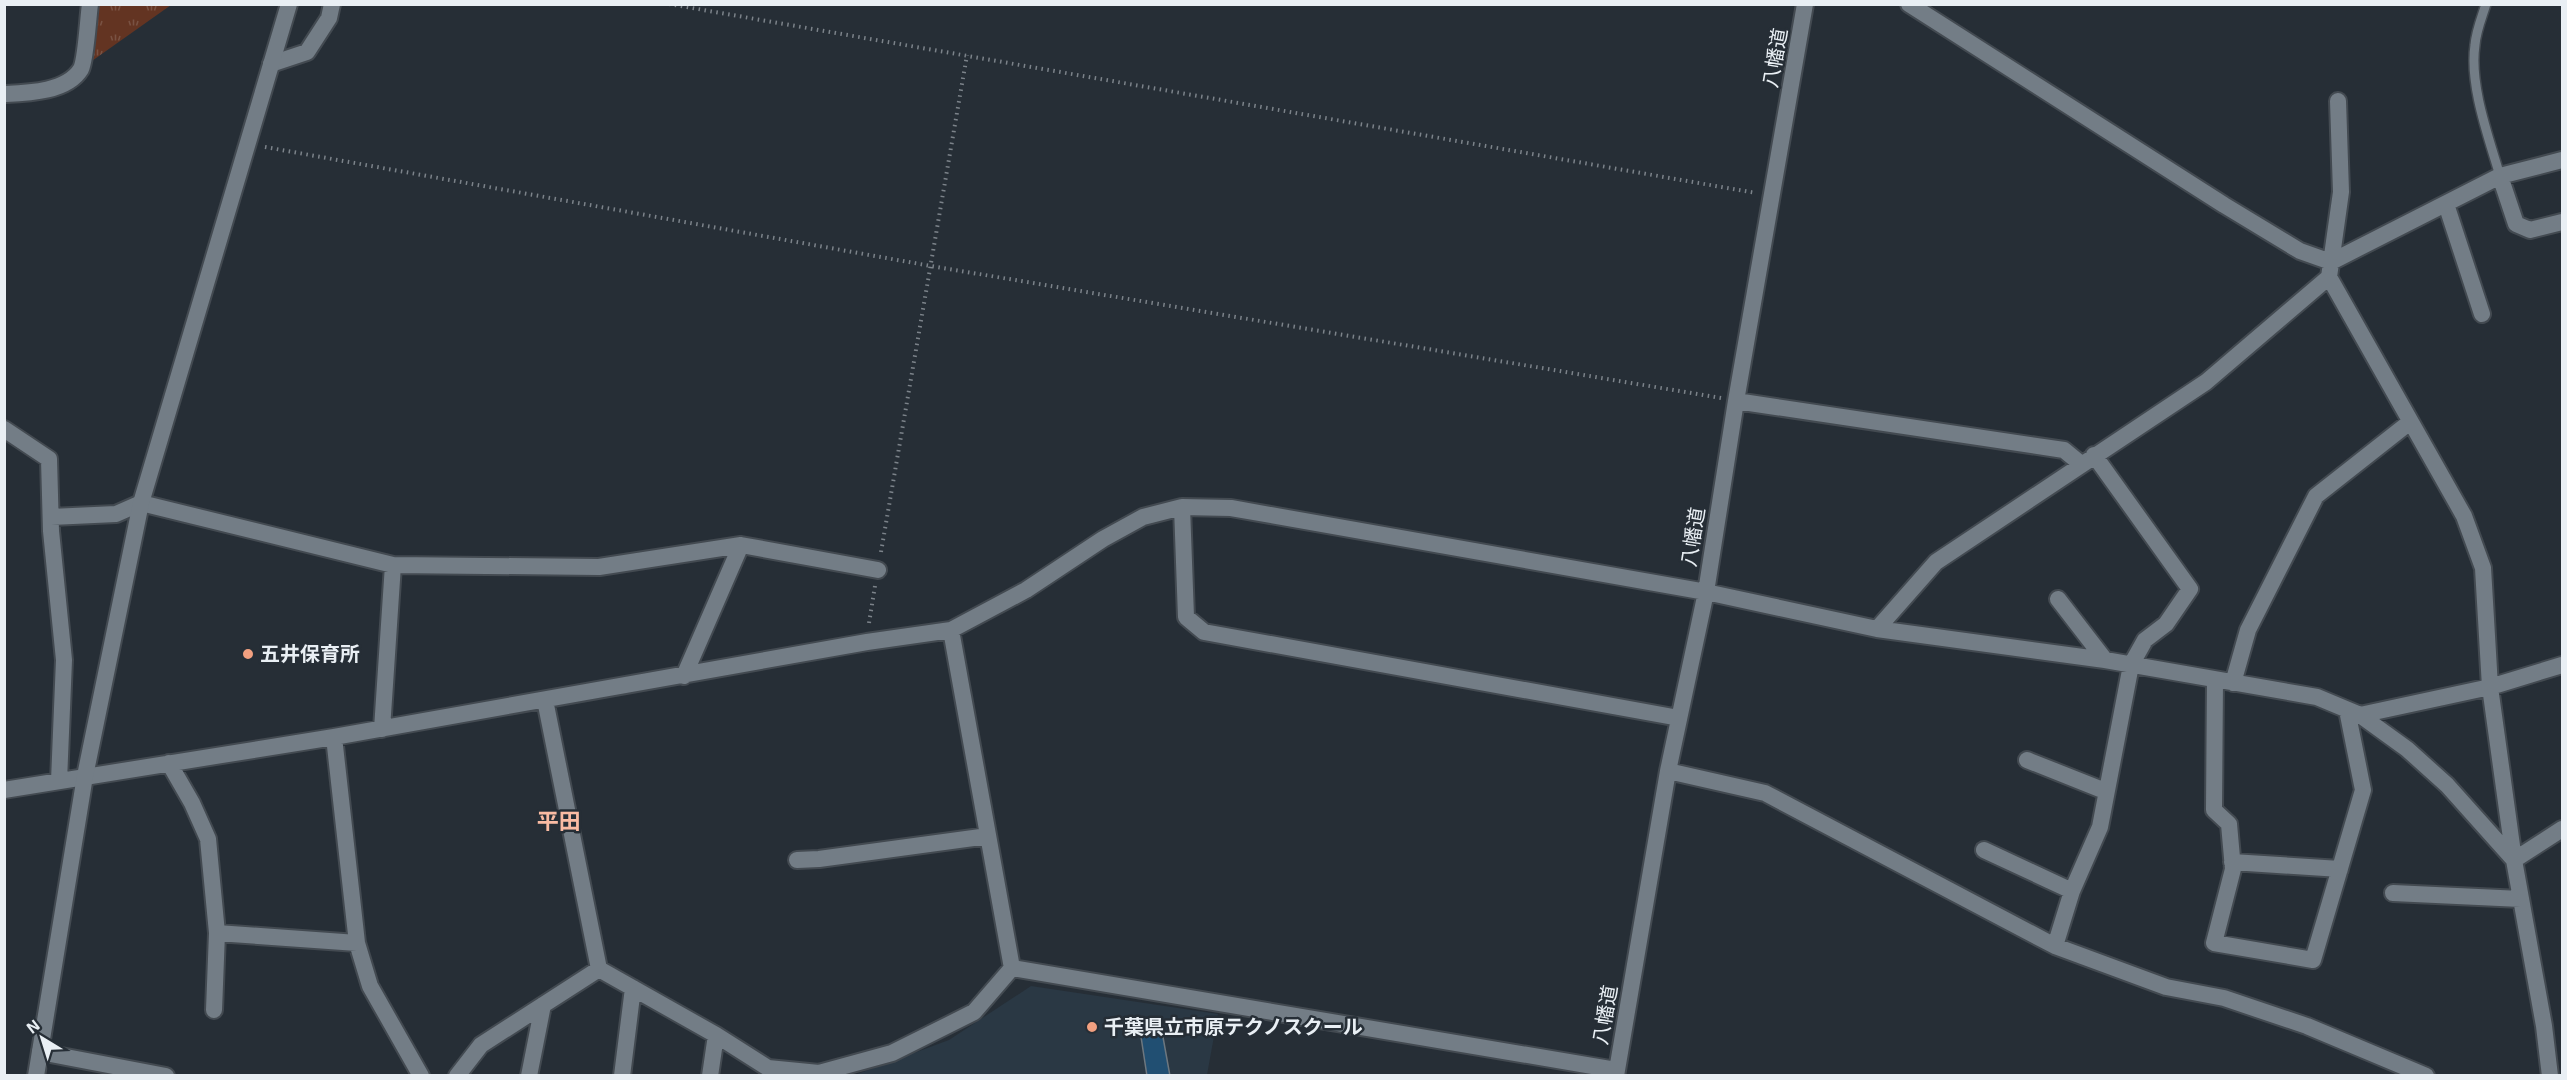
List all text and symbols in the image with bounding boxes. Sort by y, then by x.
street label: 八幡道 [1757,26,1791,89]
street label: 八幡道 [1675,505,1709,568]
place label: 五井保育所 [260,641,360,665]
marker: 五井保育所 [241,647,255,661]
district label: 平田 [537,807,581,833]
street label: 八幡道 [1587,983,1621,1046]
north arrow [12,1008,72,1068]
place label: 千葉県立市原テクノスクール [1104,1014,1363,1038]
text: N [22,1015,43,1037]
marker: 千葉県立市原テクノスクール [1085,1020,1099,1034]

